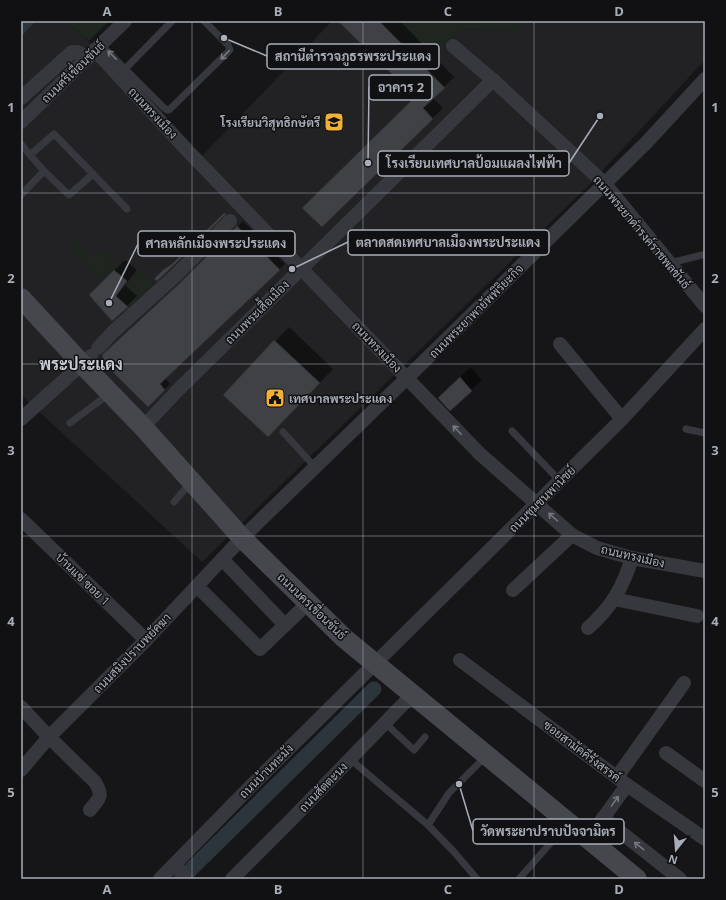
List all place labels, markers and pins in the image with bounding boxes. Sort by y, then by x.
callout: สถานีตำรวจภูธรพระประแดง [267,44,439,69]
callout: อาคาร 2 [369,75,432,100]
school or university icon: โรงเรียนวิสุทธิกษัตรี [323,111,345,133]
place label: โรงเรียนวิสุทธิกษัตรี [220,114,320,131]
callout: โรงเรียนเทศบาลป้อมแผลงไฟฟ้า [378,151,569,176]
callout: ตลาดสดเทศบาลเมืองพระประแดง [348,230,549,255]
callout: ศาลหลักเมืองพระประแดง [138,231,295,256]
public building icon: เทศบาลพระประแดง [264,387,286,409]
place label: เทศบาลพระประแดง [289,390,392,407]
callout: วัดพระยาปราบปัจจามิตร [473,819,624,844]

